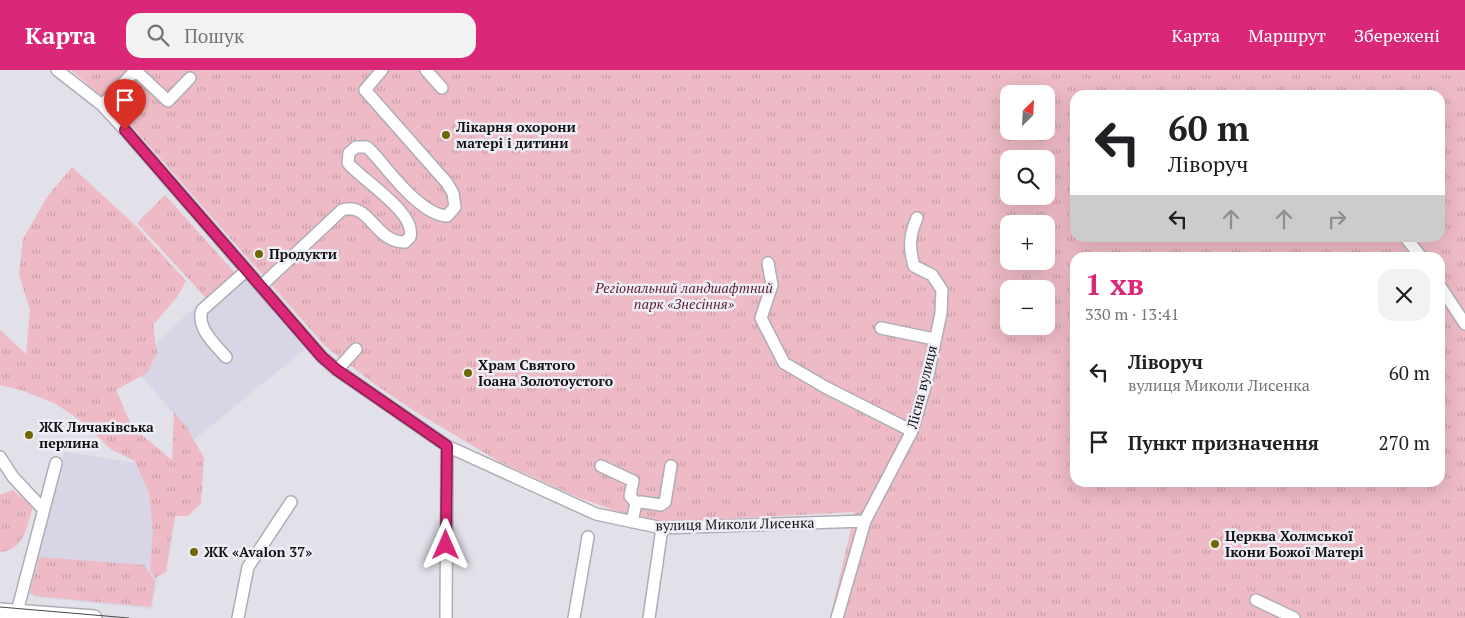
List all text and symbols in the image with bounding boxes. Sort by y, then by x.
search box [126,13,476,58]
text: Карта [25,19,96,51]
icon: search [144,21,172,49]
text: Пошук [184,23,244,48]
text: Карта [1172,23,1220,47]
text: Маршрут [1248,23,1326,47]
text: Збережені [1354,23,1440,47]
pin [104,79,146,130]
north arrow [1000,85,1055,140]
map controls [1000,85,1055,335]
icon: arrive [111,86,139,114]
text: 60 m [1168,105,1249,151]
icon: left [1085,110,1150,175]
place label: Лікарня охорони матері і дитини [455,117,576,152]
marker: Лікарня охорони матері і дитини [440,129,452,141]
text: Ліворуч [1168,149,1248,178]
button: search [1000,150,1055,205]
icon: left [1164,205,1192,233]
icon: ahead [1217,205,1245,233]
icon: ahead [1270,205,1298,233]
icon: right [1323,205,1351,233]
button: + [1000,215,1055,270]
place label: Продукти [269,244,337,263]
marker: Продукти [253,248,265,260]
text: 1 хв [1085,264,1144,304]
button: close [1378,269,1430,321]
park label: Регіональний ландшафтний парк «Знесіння» [594,278,773,313]
button: − [1000,280,1055,335]
text: 330 m · 13:41 [1085,303,1179,325]
street label: Лісна вулиця [902,343,941,432]
text: Ліворуч [1128,349,1203,374]
place label: Храм Святого Іоана Золотоустого [478,355,613,390]
icon: left [1085,358,1113,386]
text: 60 m [1389,360,1430,385]
marker: Храм Святого Іоана Золотоустого [462,367,474,379]
text: вулиця Миколи Лисенка [1128,374,1310,396]
place label: ЖК Личаківська перлина [39,417,154,452]
icon: arrive [1085,428,1113,456]
marker: ЖК Личаківська перлина [23,429,35,441]
text: Пункт призначення [1128,430,1319,455]
text: 270 m [1379,430,1430,455]
street label: вулиця Миколи Лисенка [655,513,815,534]
position arrow [419,518,471,570]
place label: Церква Холмської Ікони Божої Матері [1225,526,1364,561]
marker: Церква Холмської Ікони Божої Матері [1209,538,1221,550]
place label: ЖК «Avalon 37» [204,542,312,561]
marker: ЖК «Avalon 37» [188,546,200,558]

